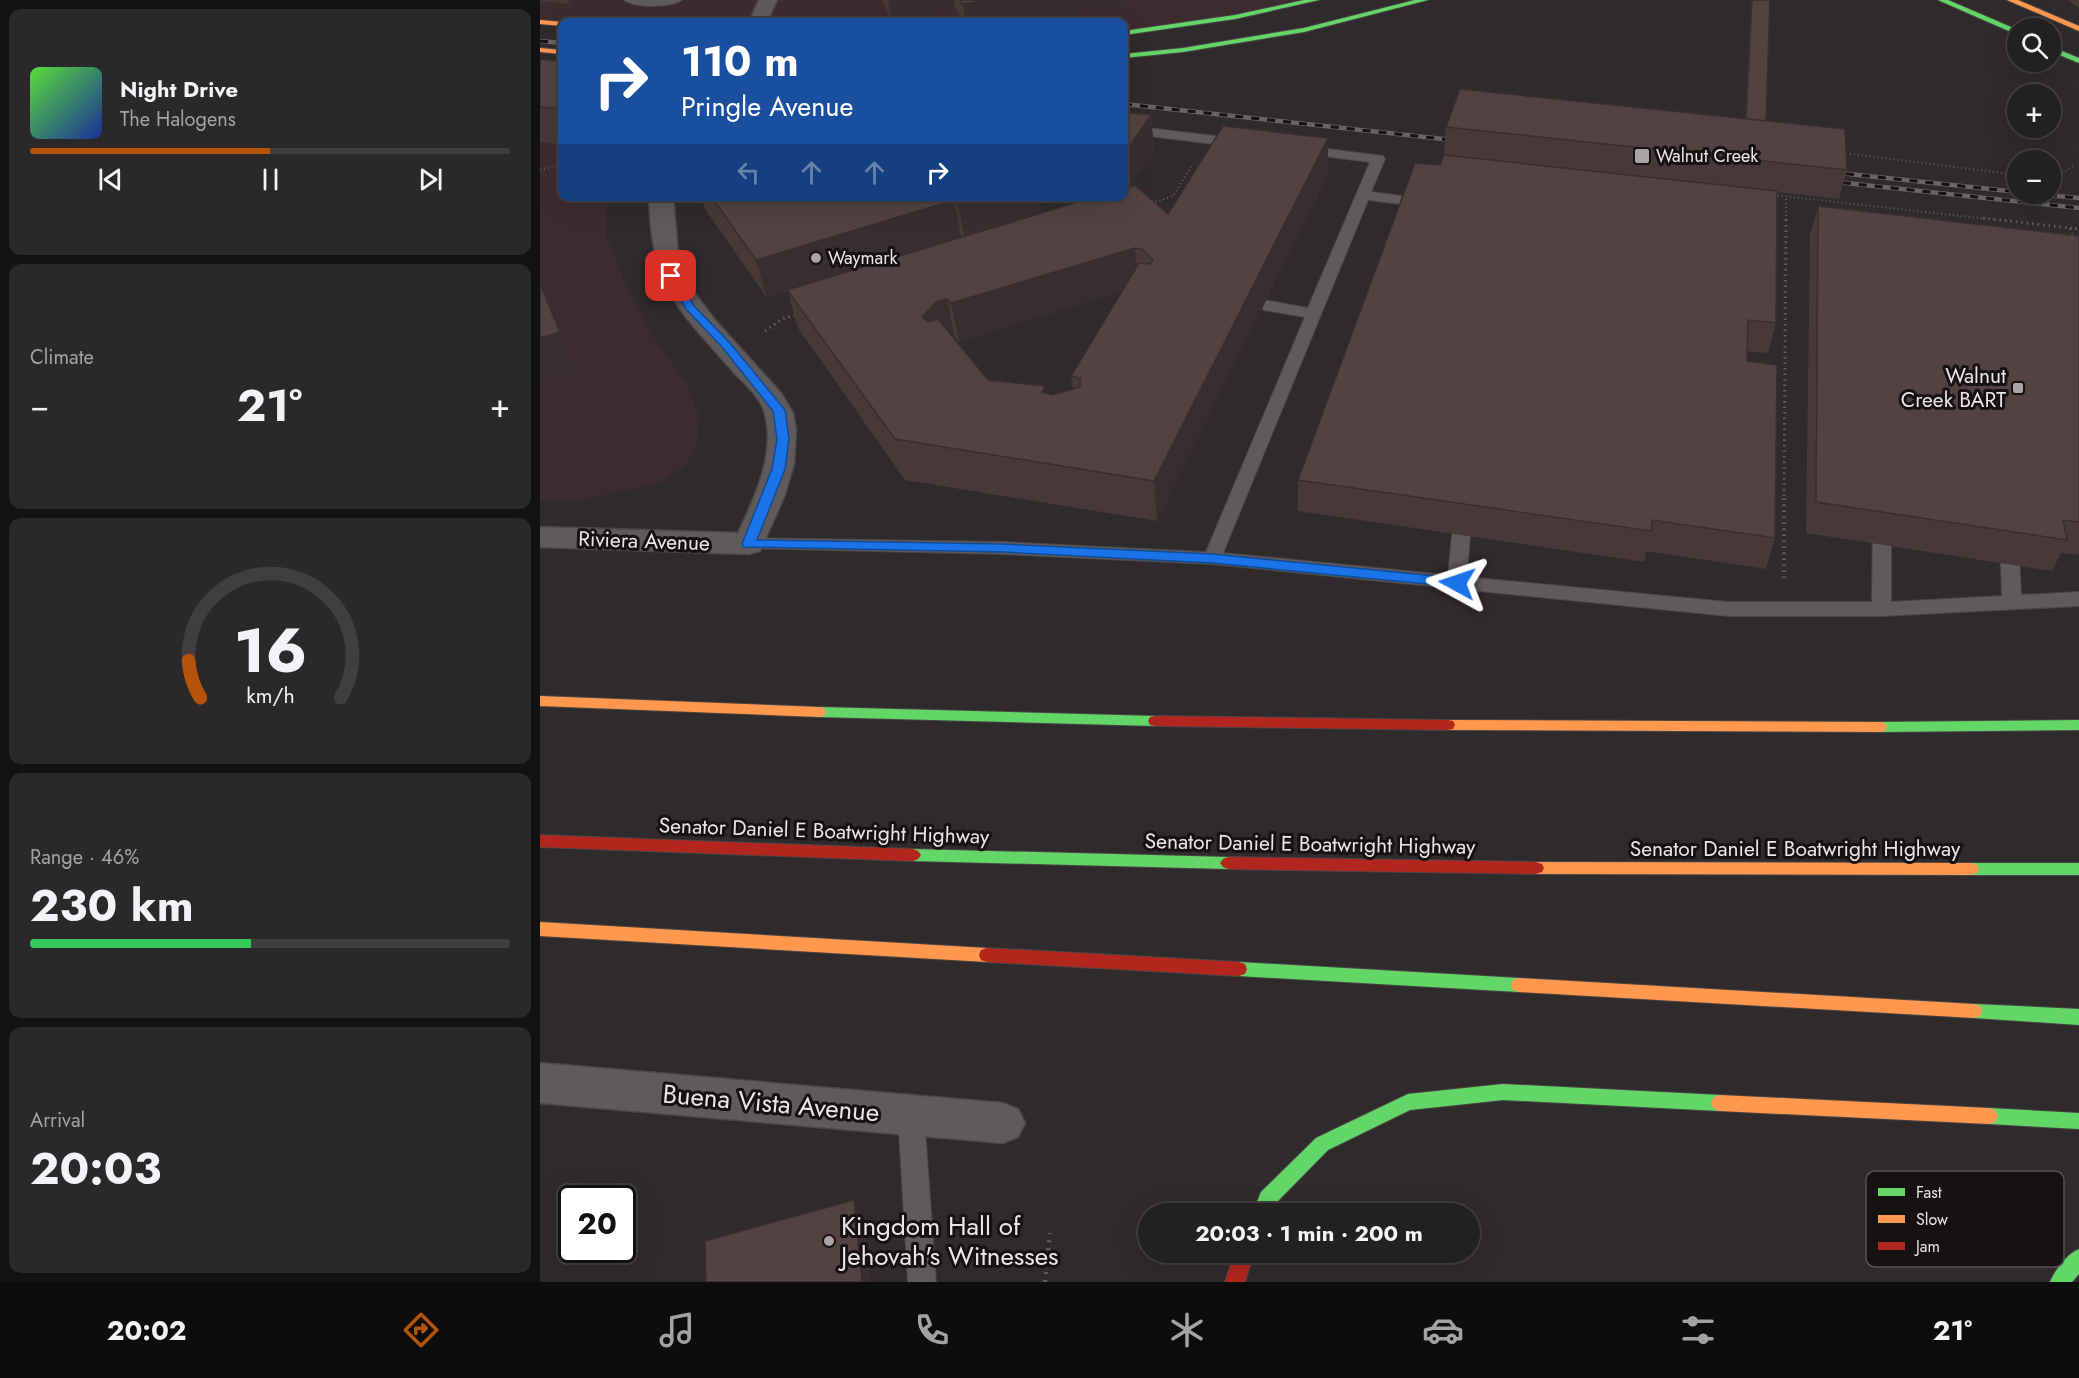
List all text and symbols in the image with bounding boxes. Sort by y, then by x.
map controls [2007,18,2061,204]
button: search [2007,18,2061,72]
text: 110 m [681,31,799,92]
icon: right [582,42,660,120]
text: Night Drive [120,73,238,105]
button: + [2007,84,2061,138]
text: Pringle Avenue [681,87,853,126]
text: The Halogens [120,105,236,134]
place label: Walnut Creek [1656,143,1758,169]
marker: Walnut Creek [1633,147,1651,165]
button: − [2007,150,2061,204]
icon: left [732,156,765,189]
icon: ahead [795,156,828,189]
icon: ahead [858,156,891,189]
icon: right [921,156,954,189]
icon: previous [94,163,127,196]
icon: pause [254,163,287,196]
icon: next [414,163,447,196]
place label: Waymark [828,245,897,271]
pin [645,250,696,301]
marker: Waymark [809,251,823,265]
icon: arrive [654,259,687,292]
text: Climate [30,343,94,372]
place label: Walnut Creek BART [1901,361,2006,415]
text: 21° [237,373,302,438]
marker: Walnut Creek BART [2011,381,2025,395]
text: − [30,382,49,429]
text: + [490,382,510,429]
street label: Riviera Avenue [578,524,711,558]
position arrow [1425,551,1489,615]
text: 16 [233,605,307,695]
text: km/h [246,680,294,711]
street label: Senator Daniel E Boatwright Highway [658,810,990,852]
street label: Senator Daniel E Boatwright Highway [1144,826,1476,862]
street label: Senator Daniel E Boatwright Highway [1630,834,1961,864]
text: Range · 46% [30,843,139,872]
text: 230 km [30,873,194,938]
street label: Buena Vista Avenue [661,1075,881,1131]
text: Arrival [30,1106,85,1135]
text: 20:03 [30,1136,162,1201]
legend [1866,1171,2064,1267]
text: Fast [1916,1181,1942,1204]
speed limit sign: 20 [558,1185,636,1263]
place label: Kingdom Hall of Jehovah's Witnesses [838,1207,1059,1275]
text: Slow [1916,1208,1948,1231]
text: 20:03 · 1 min · 200 m [1195,1217,1423,1249]
marker: Kingdom Hall of Jehovah's Witnesses [822,1234,836,1248]
text: Jam [1914,1235,1940,1258]
icon: directions [400,1309,442,1351]
icon: music [656,1309,698,1351]
icon: phone [911,1309,953,1351]
icon: climate [1166,1309,1208,1351]
icon: car [1422,1309,1464,1351]
icon: filters [1677,1309,1719,1351]
text: 20:02 [107,1311,187,1350]
text: 21° [1933,1311,1972,1350]

